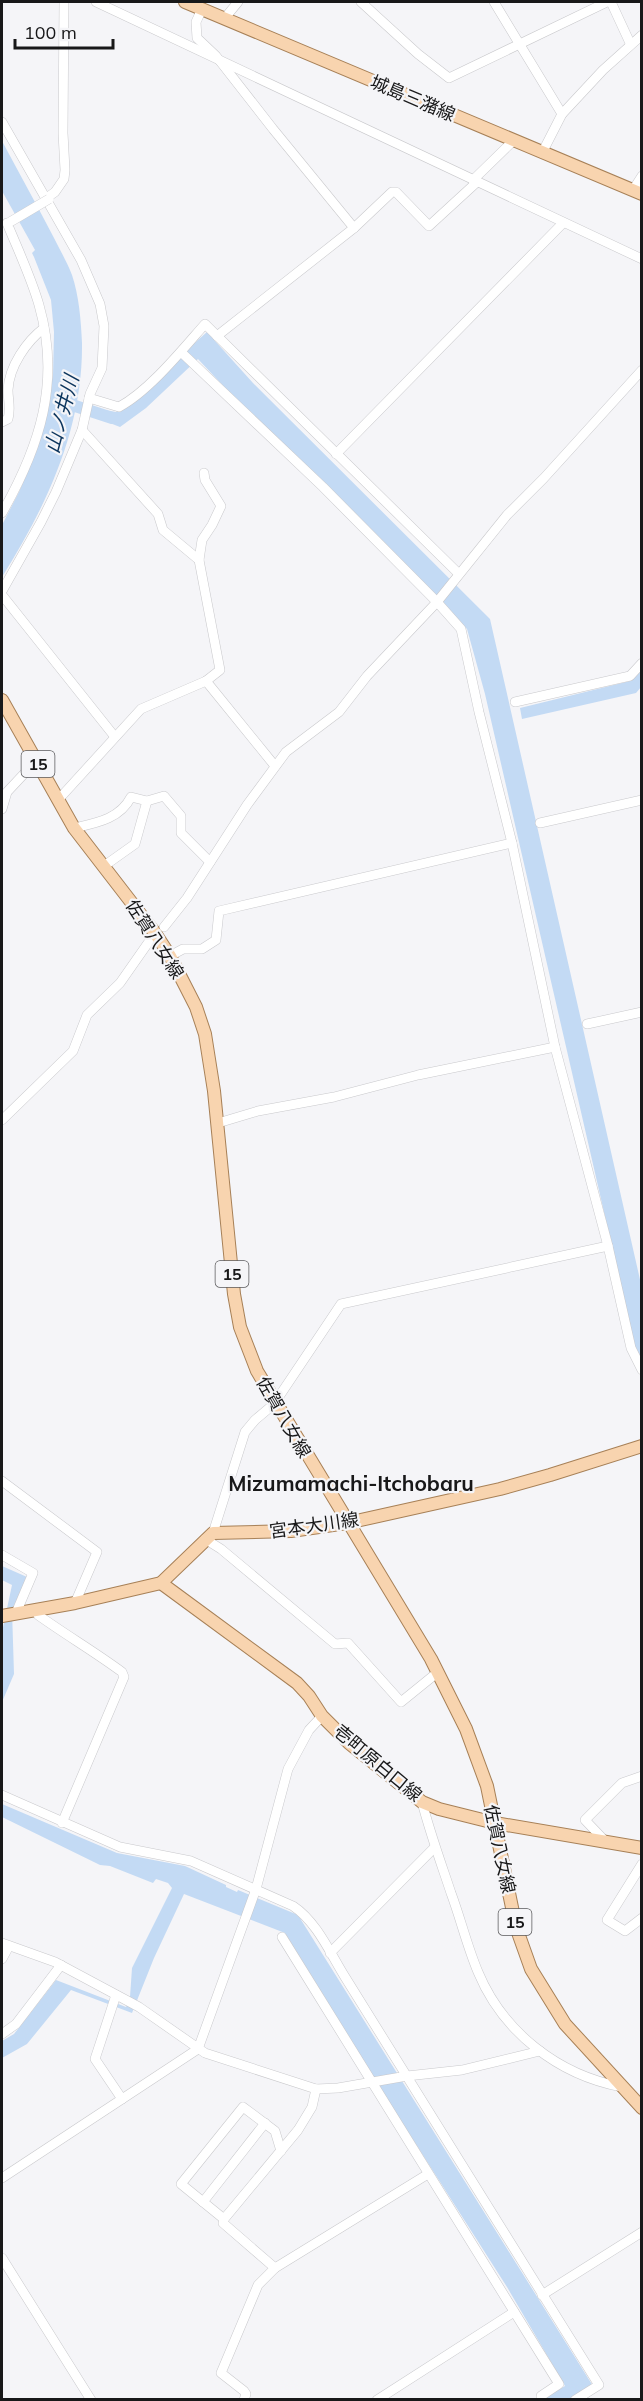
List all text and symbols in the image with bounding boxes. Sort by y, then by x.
scale bar [15,12,112,50]
text: 100 m [24,21,77,44]
street label: 城島三潴線 [367,70,459,126]
water label: 山ノ井川 [39,370,84,456]
road number: 15 [22,751,54,777]
street label: 佐賀八女線 [121,895,189,983]
road number: 15 [216,1261,248,1287]
street label: 佐賀八女線 [252,1372,316,1462]
district label: Mizumamachi-Itchobaru [228,1470,474,1496]
street label: 宮本大川線 [268,1507,360,1543]
street label: 壱町原白口線 [329,1719,427,1807]
street label: 佐賀八女線 [479,1803,521,1895]
road number: 15 [498,1909,532,1935]

